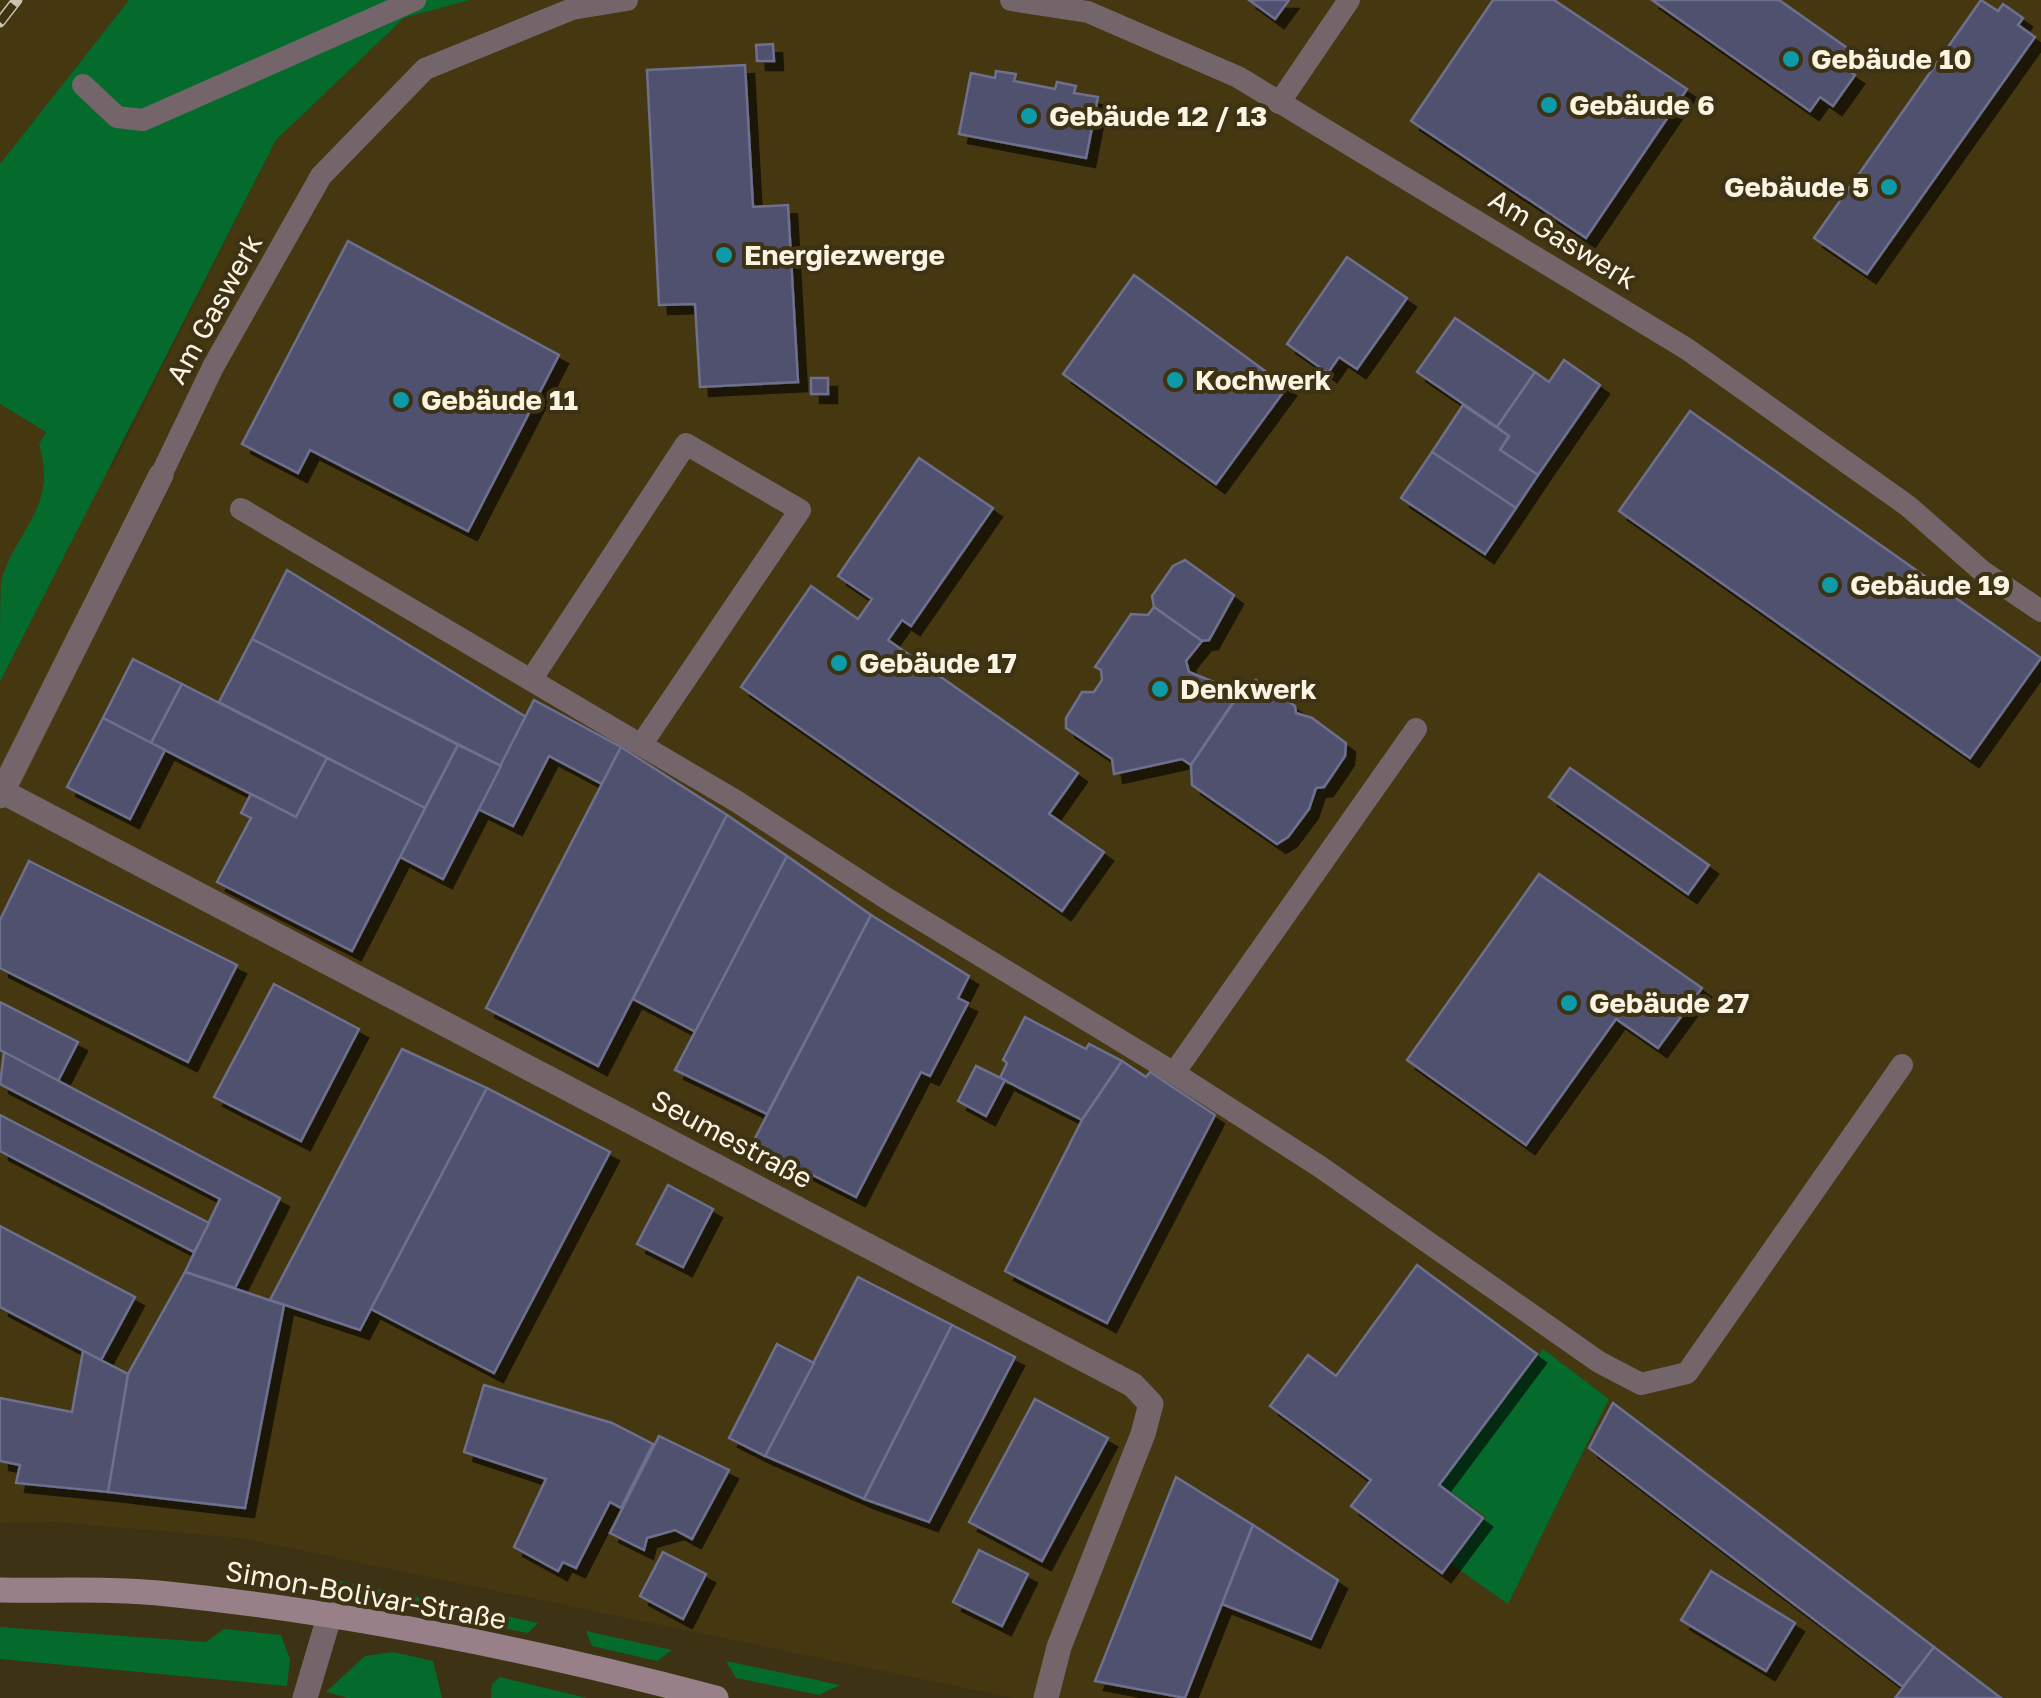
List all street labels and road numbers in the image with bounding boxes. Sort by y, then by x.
street label: Am Gaswerk [1483,182,1643,296]
street label: Am Gaswerk [159,228,268,389]
street label: Seumestraße [646,1082,818,1195]
street label: Simon-Bolivar-Straße [223,1554,509,1635]

